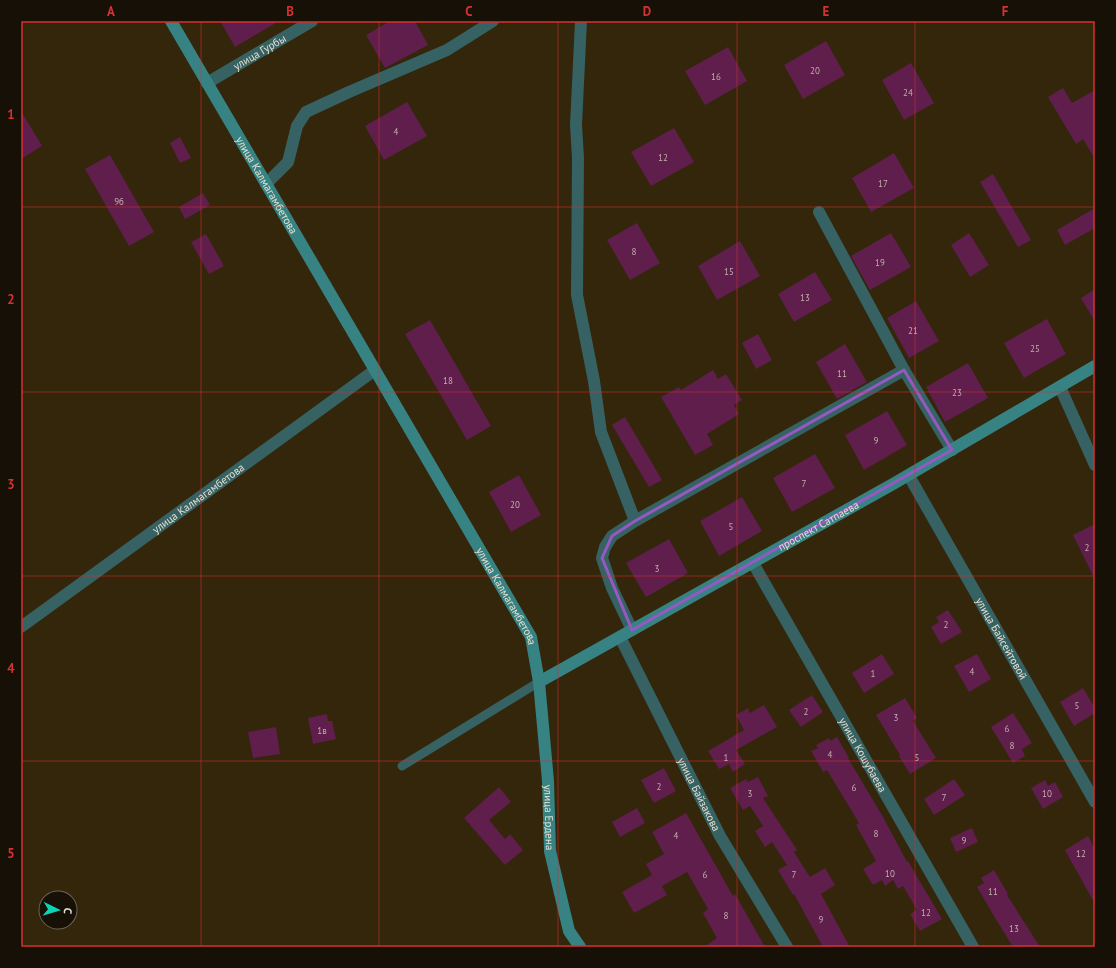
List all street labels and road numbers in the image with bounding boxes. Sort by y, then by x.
street label: улица Гурбы [231,31,288,73]
street label: улица Калмагамбетова [233,134,301,236]
street label: улица Калмагамбетова [149,460,247,536]
street label: проспект Сатпаева [775,498,861,554]
street label: улица Калмагамбетова [473,545,539,646]
street label: улица Байсейтовой [973,595,1031,682]
street label: улица Кошубаева [836,715,890,795]
street label: улица Байзакова [675,755,723,834]
street label: улица Ердена [541,784,557,850]

